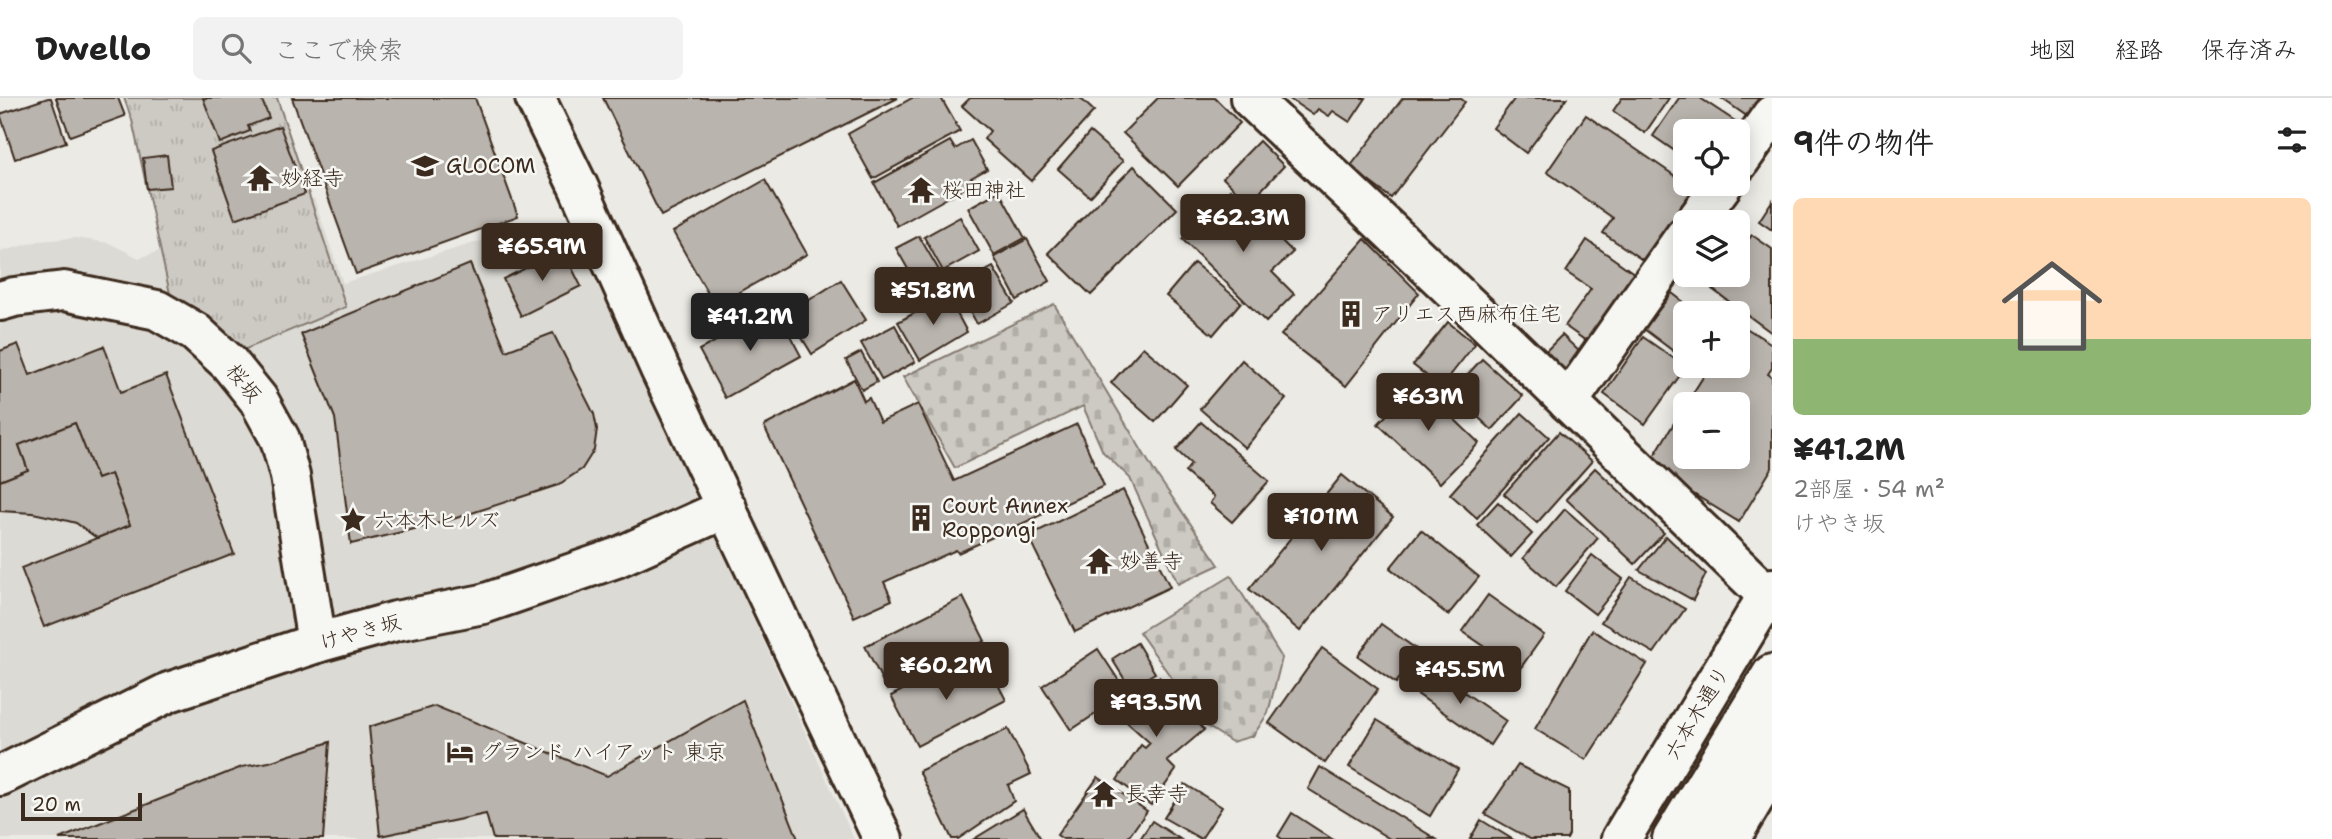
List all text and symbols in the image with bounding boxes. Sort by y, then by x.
search box [193,17,683,80]
text: Dwello [35,26,151,71]
icon: search [217,29,255,67]
text: ここで検索 [273,32,403,67]
text: 地図 [2029,34,2077,66]
text: 経路 [2115,34,2163,66]
text: 保存済み [2201,34,2297,66]
map controls [1673,119,1750,469]
button: locate [1673,119,1750,196]
icon: filters [2273,121,2311,159]
text: 9件の物件 [1793,122,1934,163]
school or university icon: GLOCOM [410,151,440,181]
place label: GLOCOM [446,152,536,180]
temple icon: 妙経寺 [245,163,275,193]
place label: 妙経寺 [281,164,344,192]
temple icon: 桜田神社 [906,175,936,205]
place label: 桜田神社 [942,176,1026,204]
pin: ¥62.3M [1186,194,1300,254]
text: ¥62.3M [1196,202,1290,232]
button: layers [1673,210,1750,287]
pin: ¥65.9M [485,223,599,283]
text: ¥65.9M [498,231,586,261]
icon: home [1989,243,2115,369]
pin: ¥51.8M [876,268,990,327]
text: ¥51.8M [891,275,975,305]
pin: ¥41.2M [693,294,807,353]
building icon: アリエス西麻布住宅 [1336,299,1366,329]
place label: アリエス西麻布住宅 [1372,300,1561,328]
text: ¥41.2M [707,301,793,331]
button: + [1673,301,1750,378]
street label: 桜坂 [220,358,268,408]
pin: ¥63M [1387,374,1469,433]
text: ¥63M [1392,381,1464,411]
button: − [1673,392,1750,469]
text: ¥41.2M [1793,429,1905,470]
text: 2部屋 · 54 m² [1793,474,1945,504]
place label: Court Annex Roppongi [942,492,1068,544]
pin: ¥101M [1272,494,1370,553]
text: ¥101M [1284,501,1359,531]
building icon: Court Annex Roppongi [906,503,936,533]
place icon: 六本木ヒルズ [338,505,368,535]
place label: 六本木ヒルズ [374,506,500,534]
text: けやき坂 [1793,508,1885,538]
temple icon: 妙善寺 [1084,546,1114,576]
place label: 妙善寺 [1120,547,1183,575]
street label: けやき坂 [316,608,404,656]
pin: ¥60.2M [889,642,1003,702]
pin: ¥45.5M [1403,646,1517,706]
text: ¥60.2M [900,650,992,680]
text: ¥45.5M [1415,654,1505,684]
street label: 六本木通り [1658,661,1736,765]
pin: ¥93.5M [1099,680,1213,739]
text: ¥93.5M [1110,687,1202,717]
hotel icon: グランド ハイアット 東京 [445,737,475,767]
place label: グランド ハイアット 東京 [481,738,726,766]
temple icon: 長幸寺 [1089,779,1119,809]
place label: 長幸寺 [1125,780,1188,808]
scale bar [21,790,142,822]
text: 20 m [32,792,81,817]

